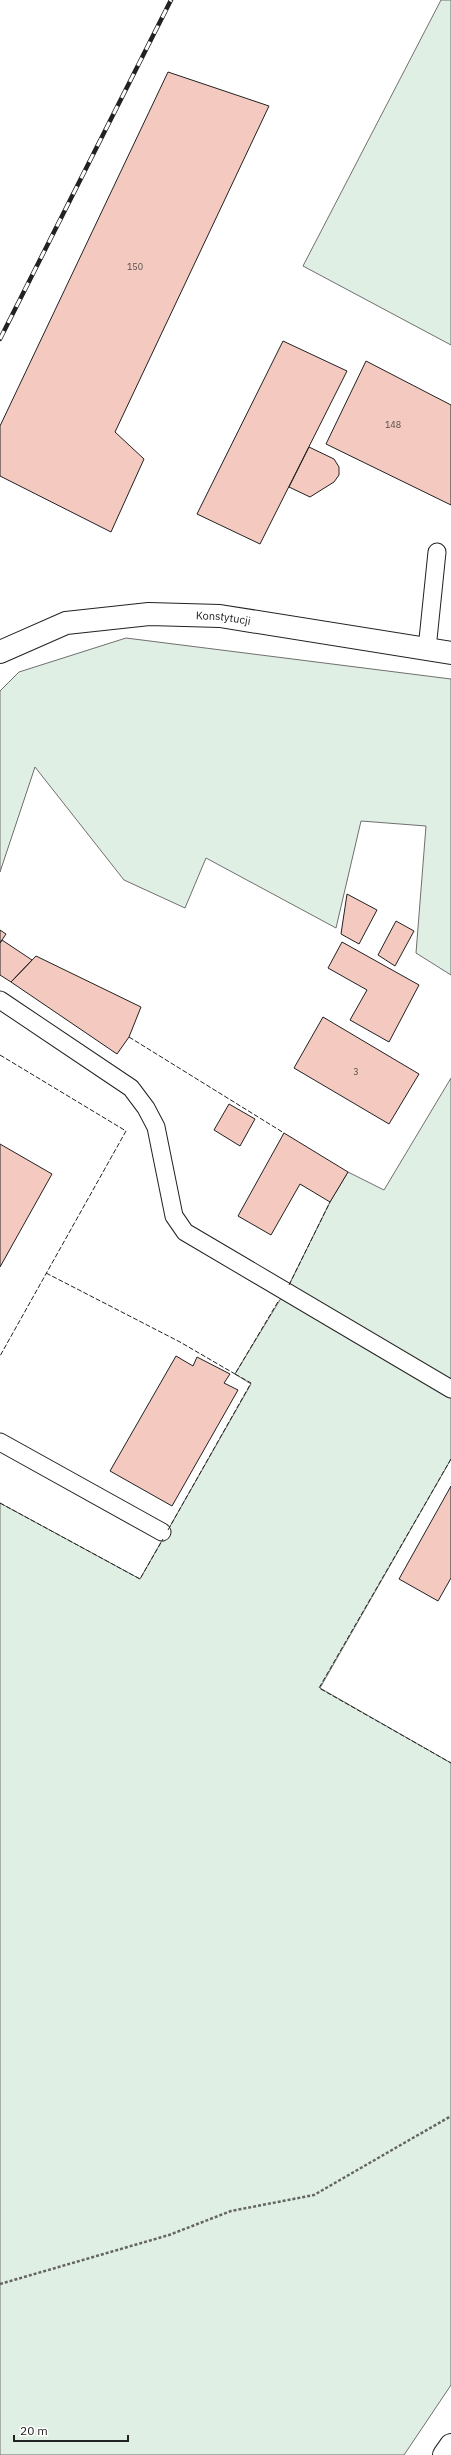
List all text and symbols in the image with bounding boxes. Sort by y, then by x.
house number: 150 [127,261,143,272]
house number: 148 [385,419,401,430]
street label: Konstytucji [196,608,252,628]
house number: 3 [353,1066,359,1077]
scale bar [14,2417,128,2443]
text: 20 m [20,2423,48,2438]

